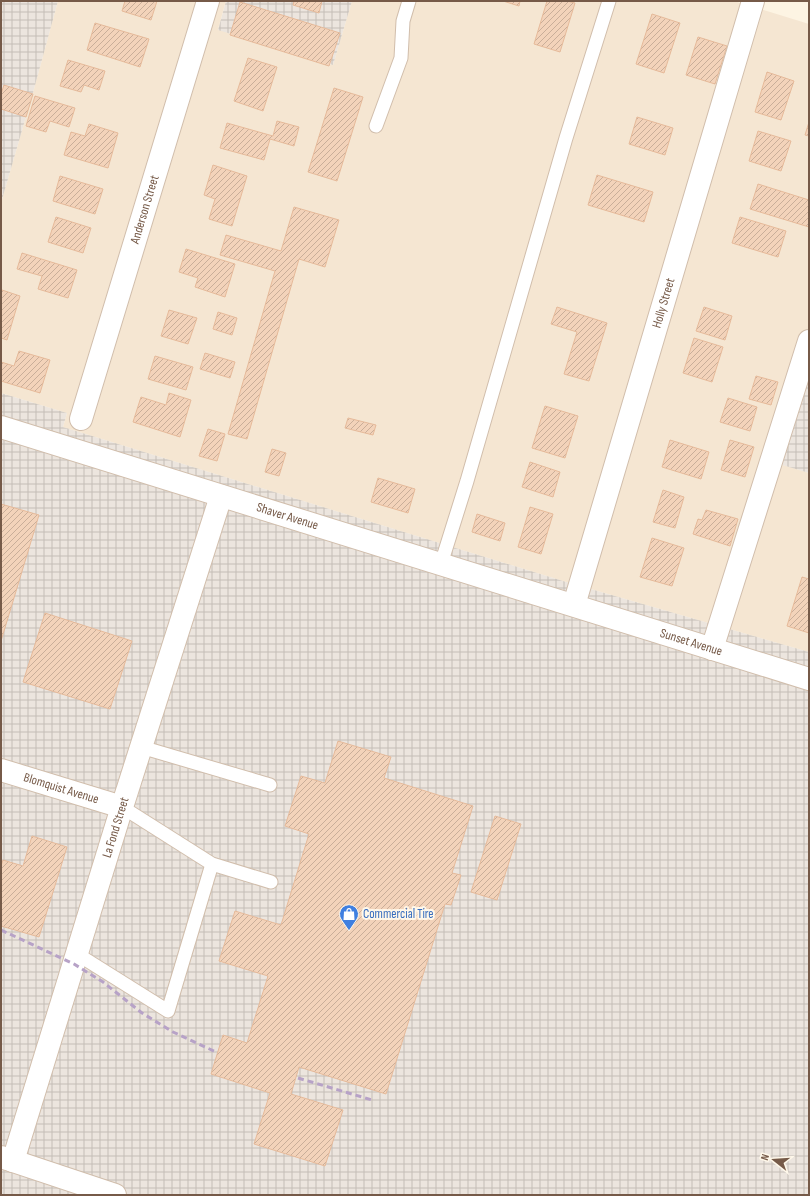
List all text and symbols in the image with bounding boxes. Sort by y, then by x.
street label: Anderson Street [126,173,163,247]
street label: Holly Street [649,276,678,330]
street label: Shaver Avenue [255,499,320,533]
street label: Sunset Avenue [658,625,724,659]
street label: Blomquist Avenue [22,769,101,807]
street label: La Fond Street [99,795,133,860]
shop icon: Commercial Tire [338,903,360,931]
place label: Commercial Tire [363,906,434,922]
north arrow [754,1140,794,1180]
text: N [758,1152,772,1162]

